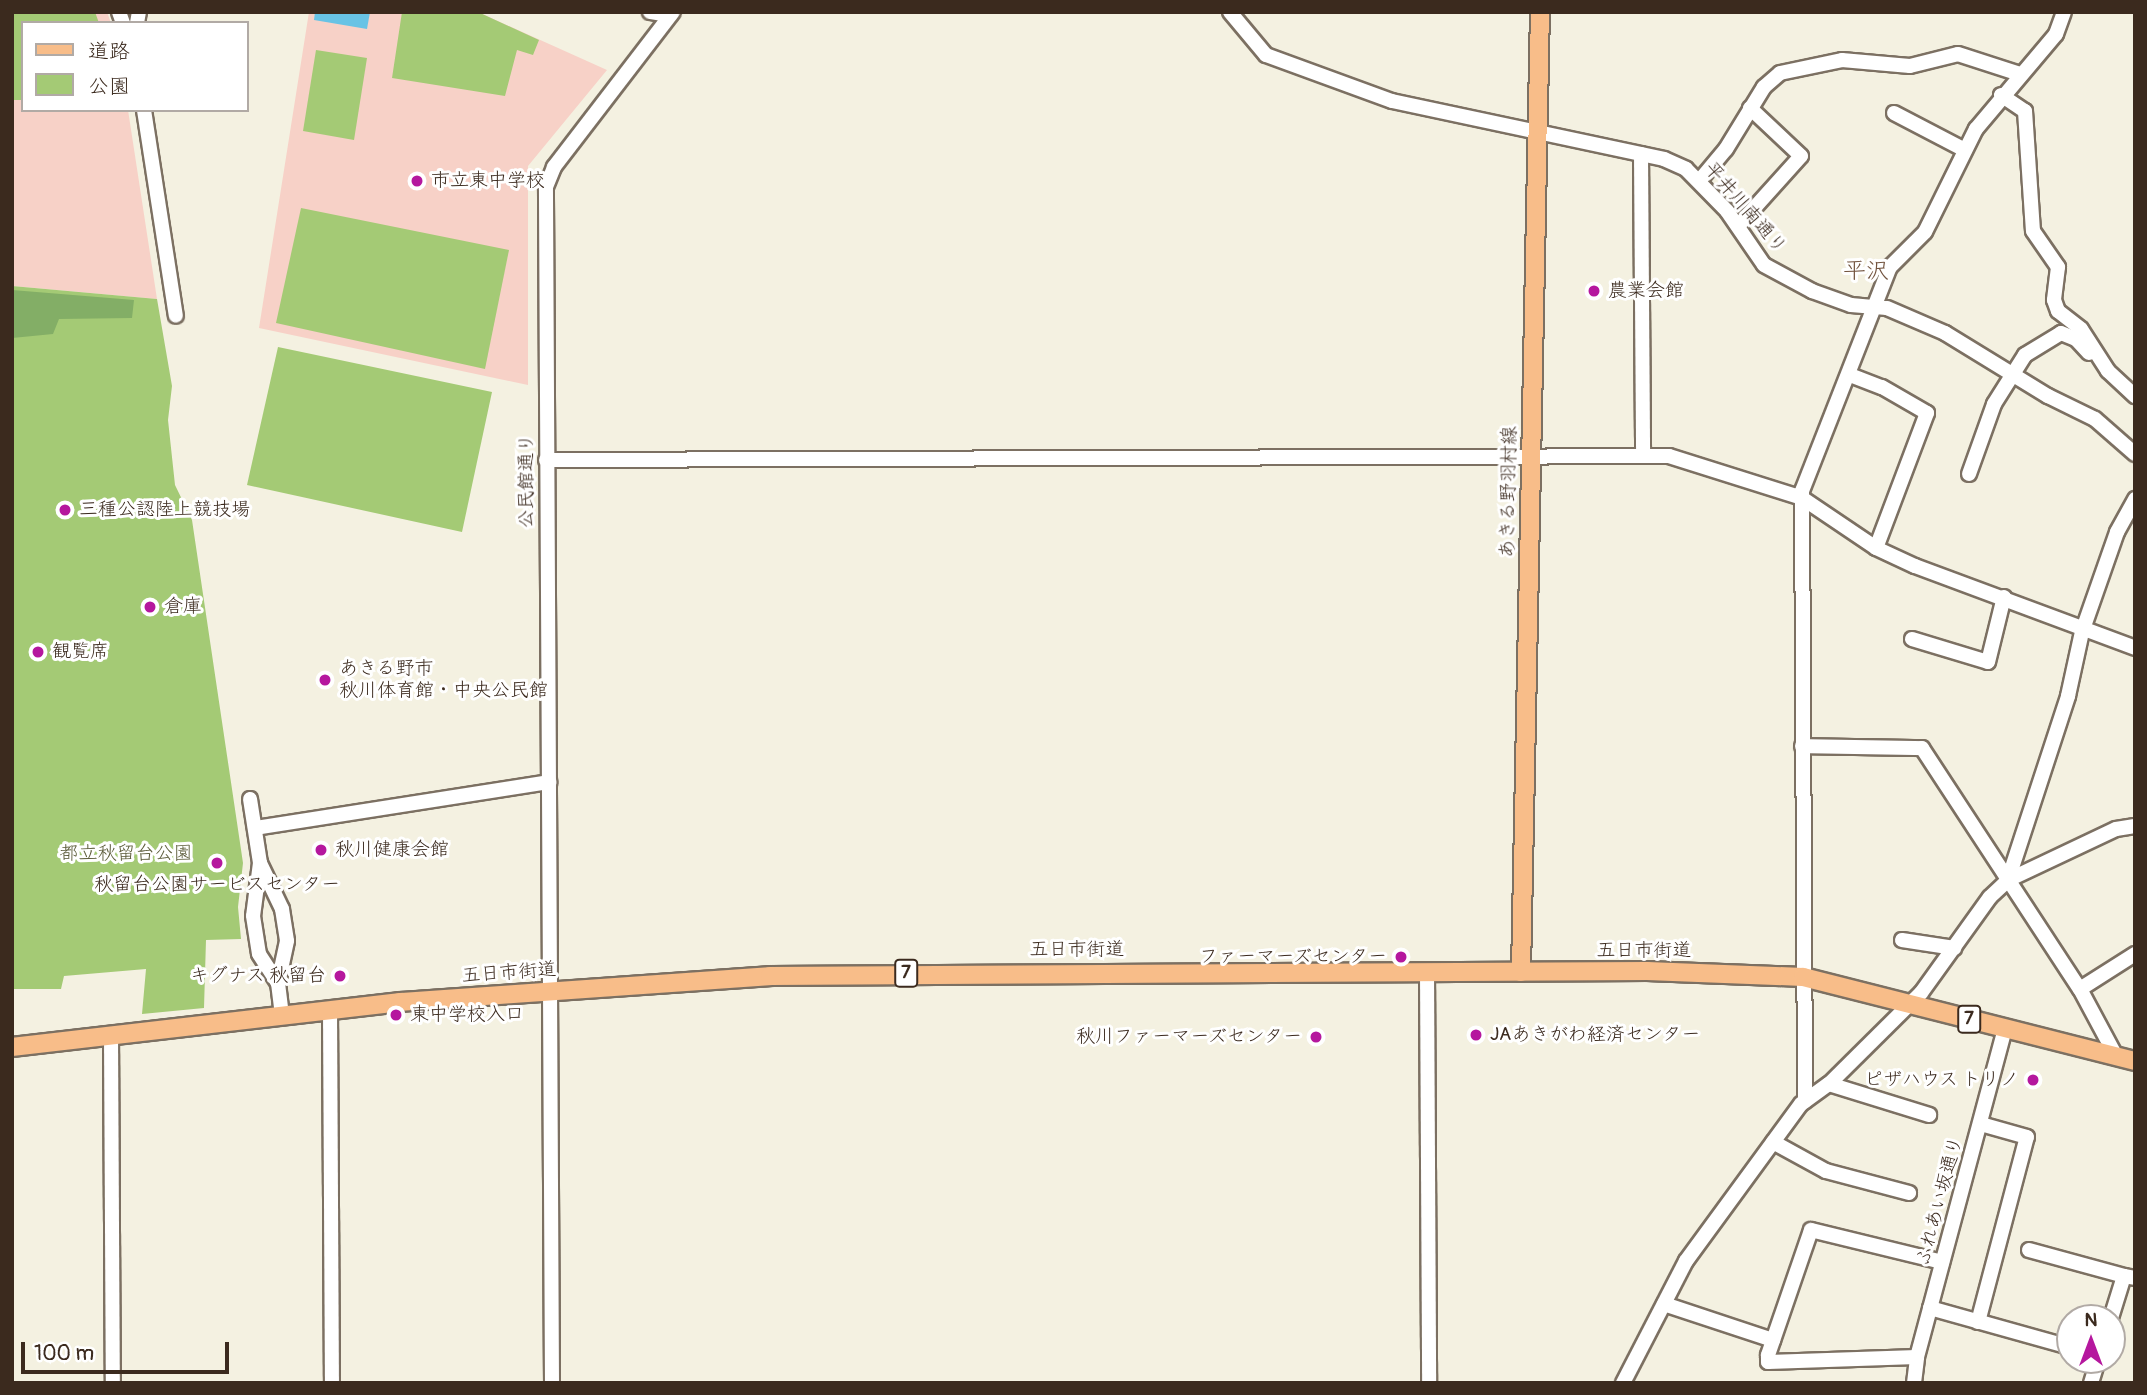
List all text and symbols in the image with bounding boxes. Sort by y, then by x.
legend [21,21,248,112]
text: 道路 [88,38,130,65]
text: 公園 [88,73,130,100]
street label: 平井川南通り [1699,158,1791,258]
place label: 市立東中学校 [431,170,545,192]
marker: 市立東中学校 [409,173,425,189]
district label: 平沢 [1843,257,1889,285]
place label: 農業会館 [1608,280,1684,302]
marker: 農業会館 [1586,283,1602,299]
street label: あきる野羽村線 [1496,425,1522,559]
street label: 公民館通り [516,434,538,528]
place label: 三種公認陸上競技場 [79,499,250,521]
marker: 三種公認陸上競技場 [57,502,73,518]
place label: 倉庫 [164,596,202,618]
marker: 倉庫 [142,599,158,615]
place label: 観覧席 [52,641,109,663]
marker: 観覧席 [30,644,46,660]
place label: あきる野市 秋川体育館・中央公民館 [339,658,548,702]
marker: あきる野市 秋川体育館・中央公民館 [317,672,333,688]
place label: 秋川健康会館 [335,839,449,861]
marker: 秋川健康会館 [313,842,329,858]
park label: 都立秋留台公園 [60,843,192,865]
marker: 秋留台公園サービスセンター [209,855,225,871]
place label: 秋留台公園サービスセンター [94,874,340,896]
street label: 五日市街道 [1030,939,1124,961]
street label: 五日市街道 [1597,940,1691,962]
place label: ファーマーズセンター [1197,946,1387,968]
marker: ファーマーズセンター [1393,949,1409,965]
street label: 五日市街道 [461,958,557,988]
road number: 7 [894,958,918,988]
place label: キグナス 秋留台 [189,965,326,987]
marker: キグナス 秋留台 [332,968,348,984]
place label: 東中学校入口 [410,1004,524,1026]
road number: 7 [1957,1004,1981,1034]
marker: 東中学校入口 [388,1007,404,1023]
place label: JAあきがわ経済センター [1490,1024,1701,1046]
place label: 秋川ファーマーズセンター [1074,1026,1302,1048]
marker: JAあきがわ経済センター [1468,1027,1484,1043]
marker: 秋川ファーマーズセンター [1308,1029,1324,1045]
place label: ピザハウス トリノ [1863,1069,2019,1091]
marker: ピザハウス トリノ [2025,1072,2041,1088]
street label: ふれあい坂通り [1912,1134,1968,1268]
north arrow [2056,1304,2126,1374]
text: N [2085,1308,2097,1332]
scale bar [24,1328,233,1372]
text: 100 m [34,1340,94,1367]

